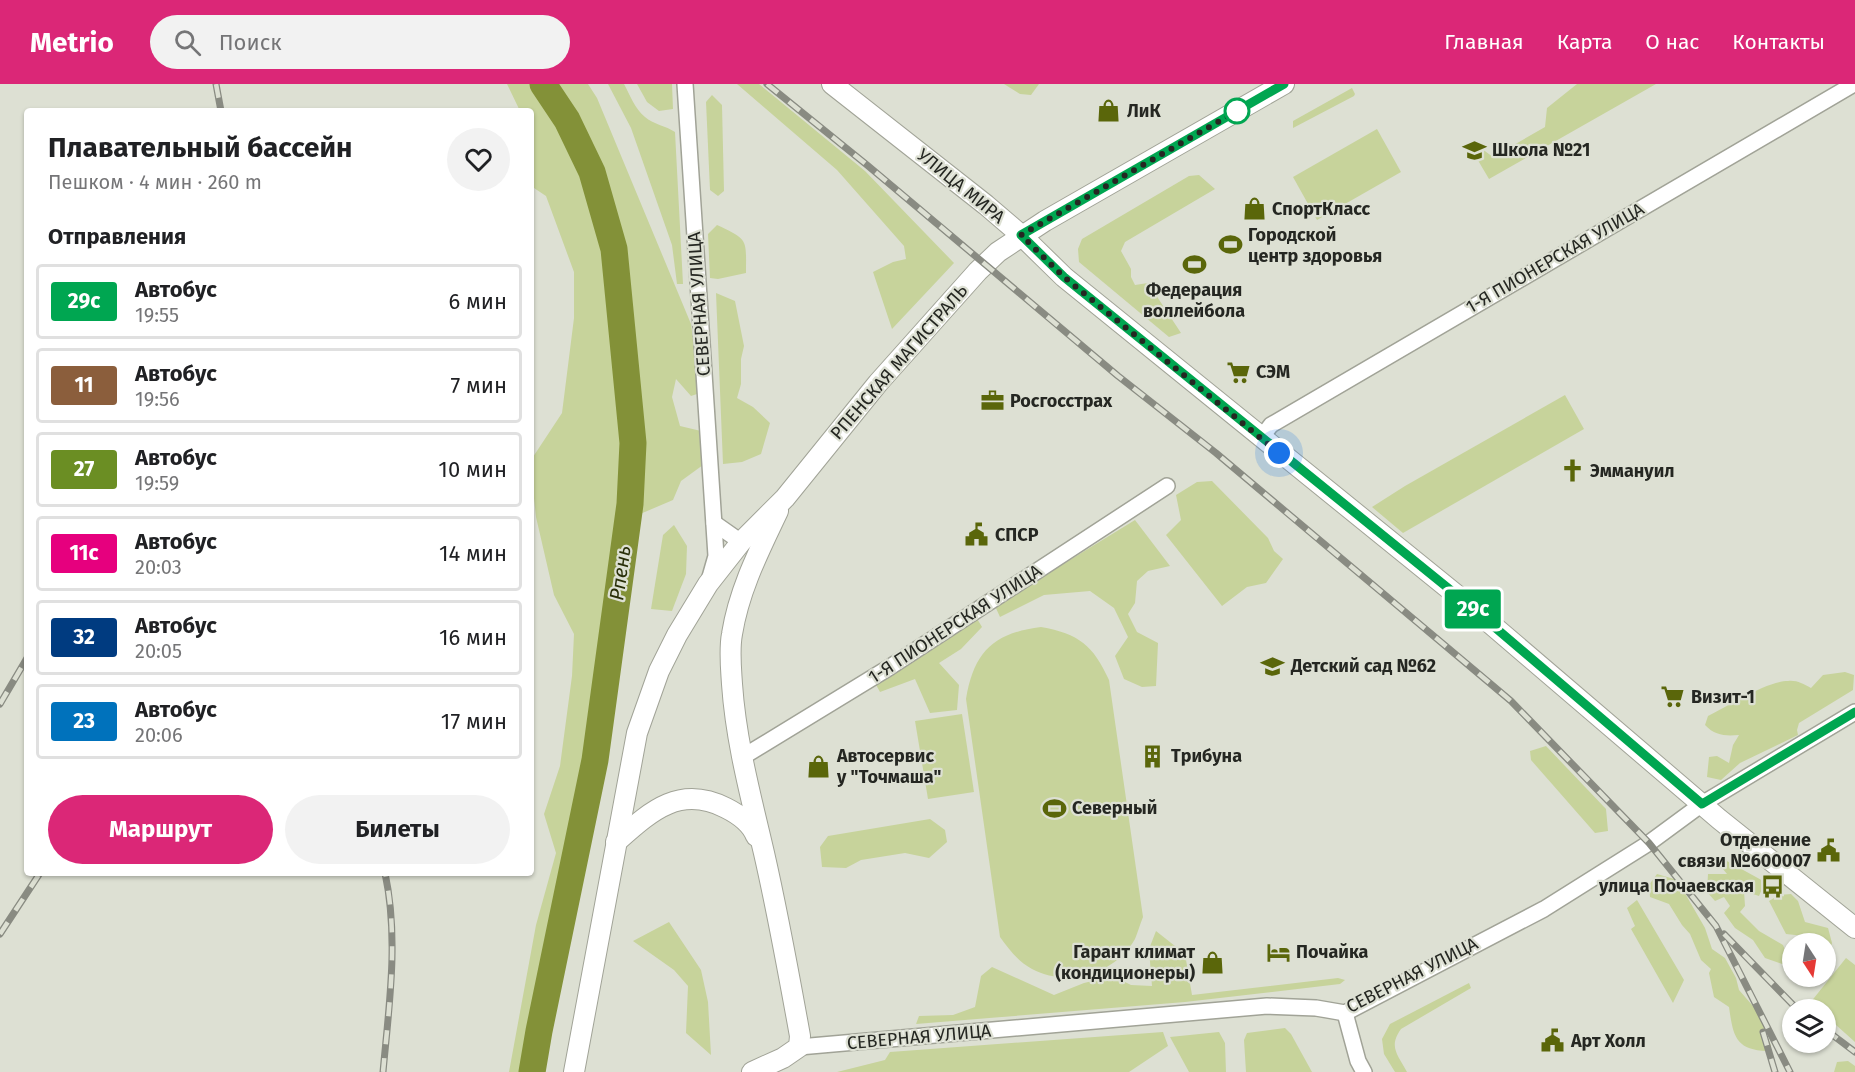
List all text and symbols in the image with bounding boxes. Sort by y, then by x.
search box [150,15,570,69]
text: Metrio [30,26,114,59]
icon: search [171,26,204,59]
text: Поиск [219,29,282,56]
text: Главная [1444,29,1524,55]
text: Карта [1557,29,1612,55]
text: О нас [1645,29,1699,55]
text: Контакты [1732,29,1825,55]
shop icon: ЛиК [1096,98,1122,124]
unlabelled marker [1224,98,1250,124]
place label: ЛиК [1127,100,1161,122]
button: heart [447,128,510,191]
text: Плавательный бассейн [48,131,352,164]
school or university icon: Школа №21 [1461,137,1487,163]
place label: Школа №21 [1492,139,1590,161]
street label: УЛИЦА МИРА [913,144,1010,228]
text: Пешком · 4 мин · 260 m [48,170,262,194]
shop icon: СпортКласс [1241,196,1267,222]
place label: СпортКласс [1272,198,1371,220]
street label: 1-Я ПИОНЕРСКАЯ УЛИЦА [1462,198,1649,318]
text: Отправления [48,223,186,250]
place label: Городской центр здоровья [1248,224,1382,267]
street label: СЕВЕРНАЯ УЛИЦА [683,230,715,377]
sports icon: Городской центр здоровья [1217,232,1243,258]
sports icon: Федерация воллейбола [1181,251,1207,277]
text: Автобус [135,276,217,303]
place label: Федерация воллейбола [1143,279,1245,322]
street label: РПЕНСКАЯ МАГИСТРАЛЬ [826,280,972,444]
text: 29с [68,288,100,314]
text: 6 мин [448,288,507,315]
text: 19:55 [135,303,179,327]
supermarket icon: СЭМ [1225,359,1251,385]
text: Автобус [135,360,217,387]
place label: СЭМ [1256,361,1290,383]
text: 11 [74,372,94,398]
text: 7 мин [450,372,507,399]
text: 19:56 [135,387,180,411]
office icon: Росгосстрах [979,388,1005,414]
place label: Росгосстрах [1010,390,1113,412]
your location [1264,438,1294,468]
text: Автобус [135,444,217,471]
text: 27 [74,456,94,482]
text: 10 мин [438,456,507,483]
church icon: Эммануил [1559,458,1585,484]
place label: Эммануил [1590,460,1675,482]
text: 19:59 [135,471,179,495]
public building icon: СПСР [964,522,990,548]
place label: СПСР [995,524,1039,546]
text: Автобус [135,528,217,555]
text: 11с [69,540,99,566]
text: 14 мин [439,540,507,567]
water label: Рпень [604,544,636,602]
text: 20:03 [135,555,182,579]
street label: 1-Я ПИОНЕРСКАЯ УЛИЦА [864,559,1046,688]
line badge: 29с [1438,590,1508,628]
text: 29с [1457,596,1489,622]
text: Автобус [135,612,217,639]
text: 32 [73,624,95,650]
text: 16 мин [439,624,507,651]
text: 20:05 [135,639,182,663]
school or university icon: Детский сад №62 [1260,653,1286,679]
place label: Детский сад №62 [1290,655,1436,677]
supermarket icon: Визит-1 [1660,684,1686,710]
place label: Визит-1 [1691,686,1755,708]
text: Автобус [135,696,217,723]
text: 23 [73,708,95,734]
text: 17 мин [441,708,507,735]
text: 20:06 [135,723,183,747]
building icon: Трибуна [1140,743,1166,769]
place label: Автосервис у "Точмаша" [836,745,942,788]
place label: Трибуна [1171,745,1242,767]
shop icon: Автосервис у "Точмаша" [806,753,832,779]
button: Маршрут [48,795,273,864]
button: Билеты [285,795,510,864]
sports icon: Северный [1041,795,1067,821]
place label: Северный [1072,797,1157,819]
place label: Отделение связи №600007 [1678,829,1812,872]
public building icon: Отделение связи №600007 [1816,837,1842,863]
bus stop icon: улица Почаевская [1759,873,1785,899]
place label: улица Почаевская [1598,875,1754,897]
street label: СЕВЕРНАЯ УЛИЦА [1343,932,1482,1018]
north arrow [1782,933,1836,987]
map controls [1782,933,1836,1053]
hotel icon: Почайка [1265,939,1291,965]
place label: Гарант климат (кондиционеры) [1055,941,1196,984]
place label: Почайка [1296,941,1368,963]
shop icon: Гарант климат (кондиционеры) [1200,949,1226,975]
button: layers [1782,999,1836,1053]
street label: СЕВЕРНАЯ УЛИЦА [846,1020,993,1054]
public building icon: Арт Холл [1540,1028,1566,1054]
place label: Арт Холл [1570,1030,1646,1052]

